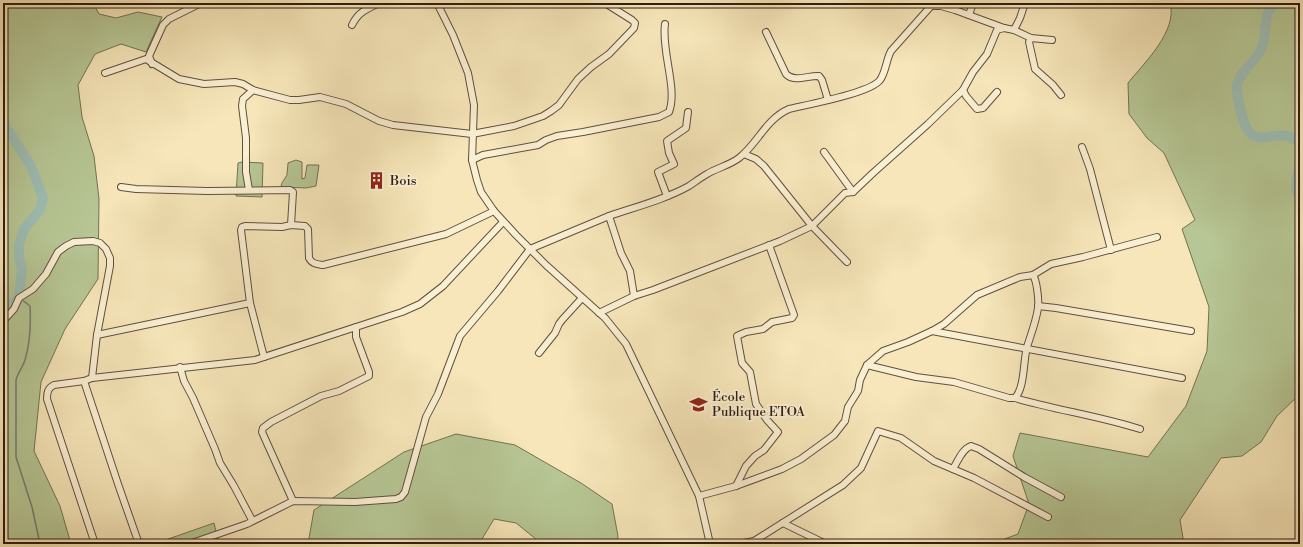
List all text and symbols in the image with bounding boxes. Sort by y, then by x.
building icon: Bois [367,171,387,191]
place label: Bois [389,173,417,189]
place label: École Publique ETOA [712,388,806,420]
school or university icon: École Publique ETOA [689,394,709,414]

